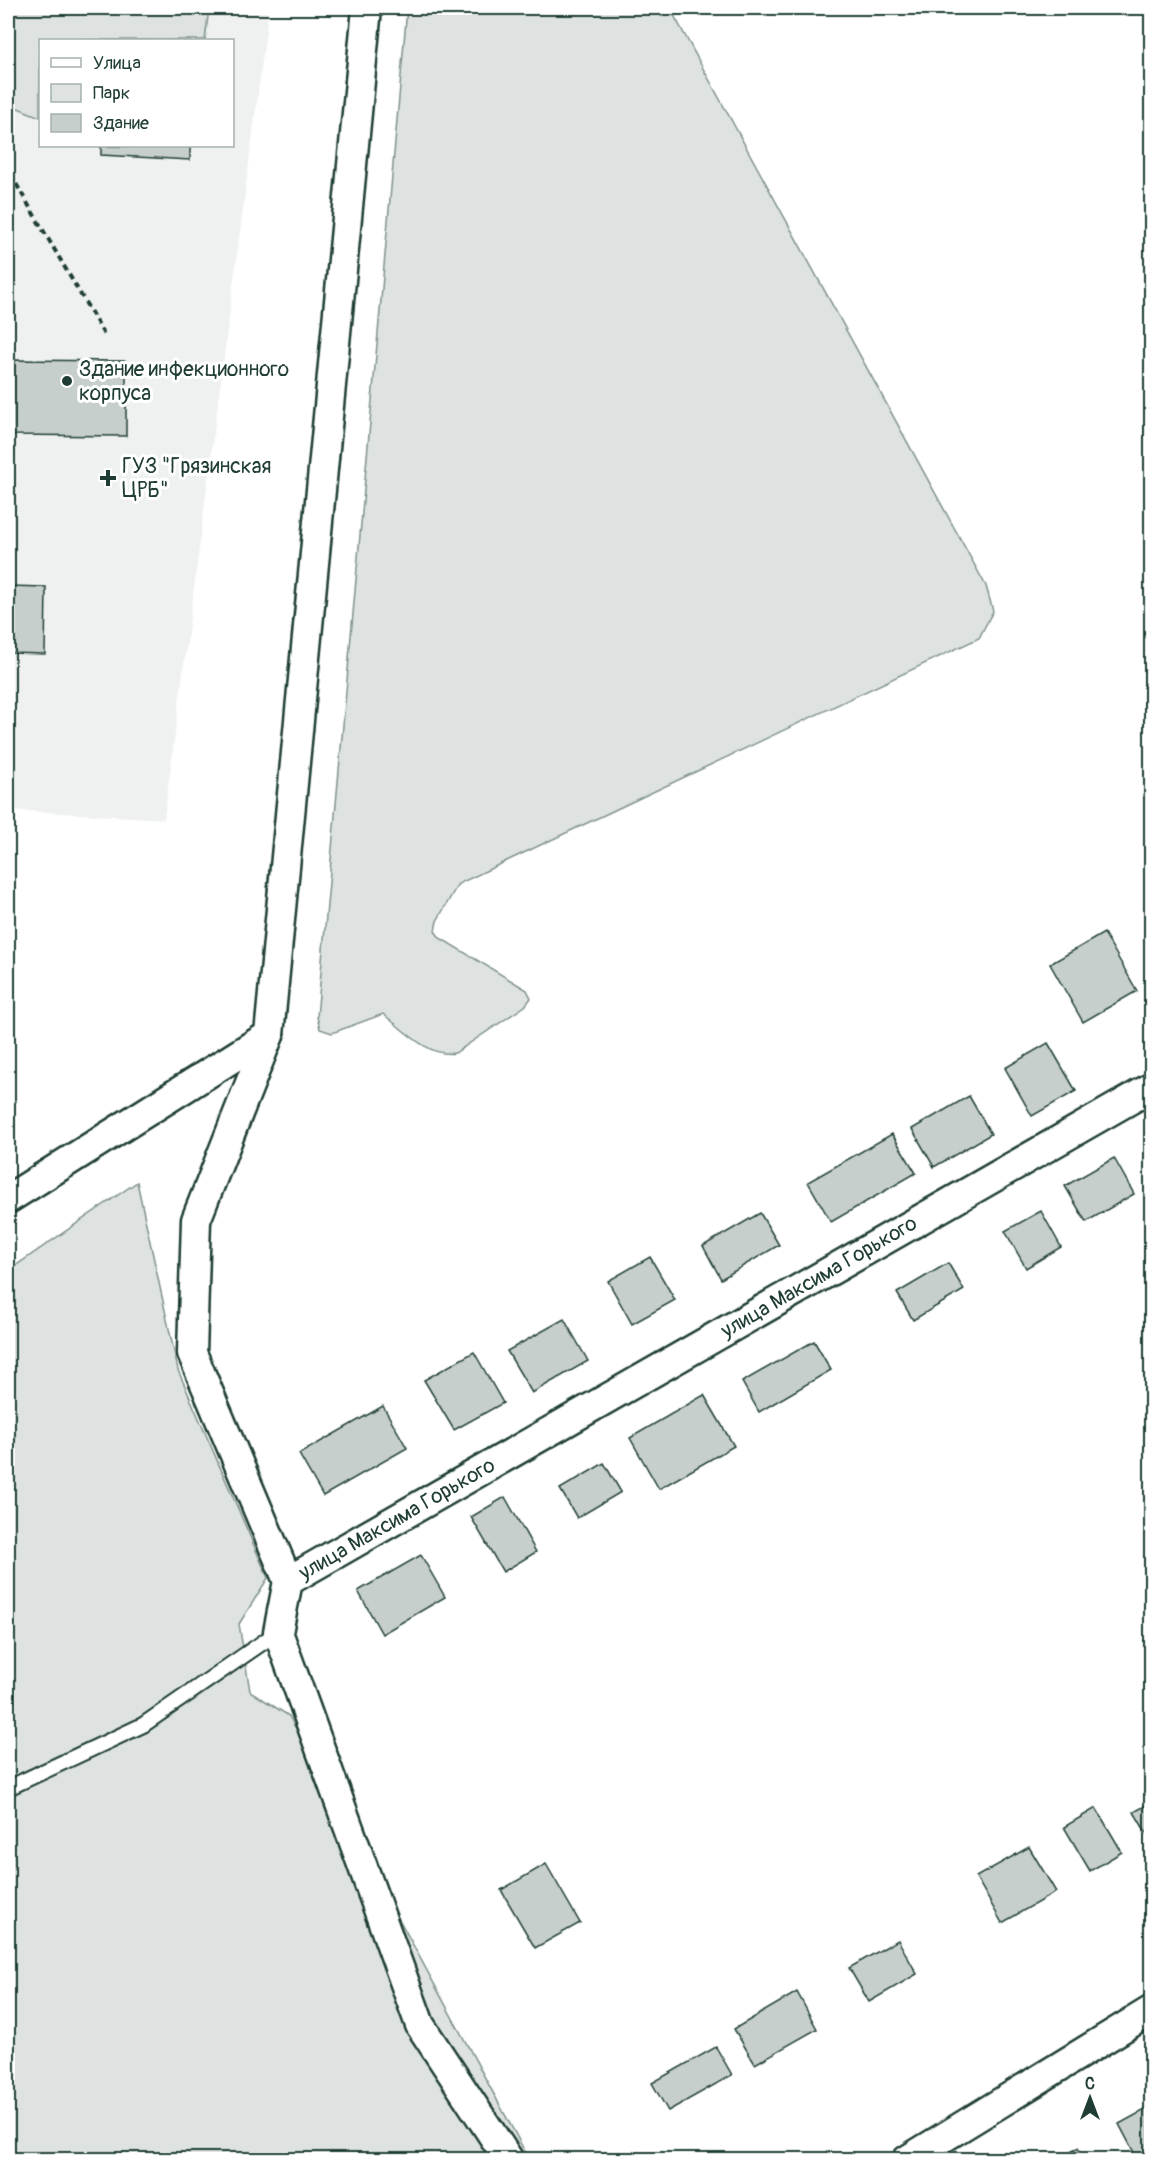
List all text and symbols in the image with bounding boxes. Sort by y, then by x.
legend [39,39,234,147]
text: Улица [93,52,141,75]
text: Парк [93,82,130,105]
text: Здание [93,112,149,135]
place label: Здание инфекционного корпуса [79,356,289,407]
marker: Здание инфекционного корпуса [60,374,74,388]
place label: ГУЗ "Грязинская ЦРБ" [122,453,271,504]
marker: ГУЗ "Грязинская ЦРБ" [99,469,117,487]
street label: улица Максима Горького [715,1210,922,1345]
street label: улица Максима Горького [293,1452,500,1587]
north arrow [1060,2068,1120,2128]
text: С [1085,2074,1095,2094]

